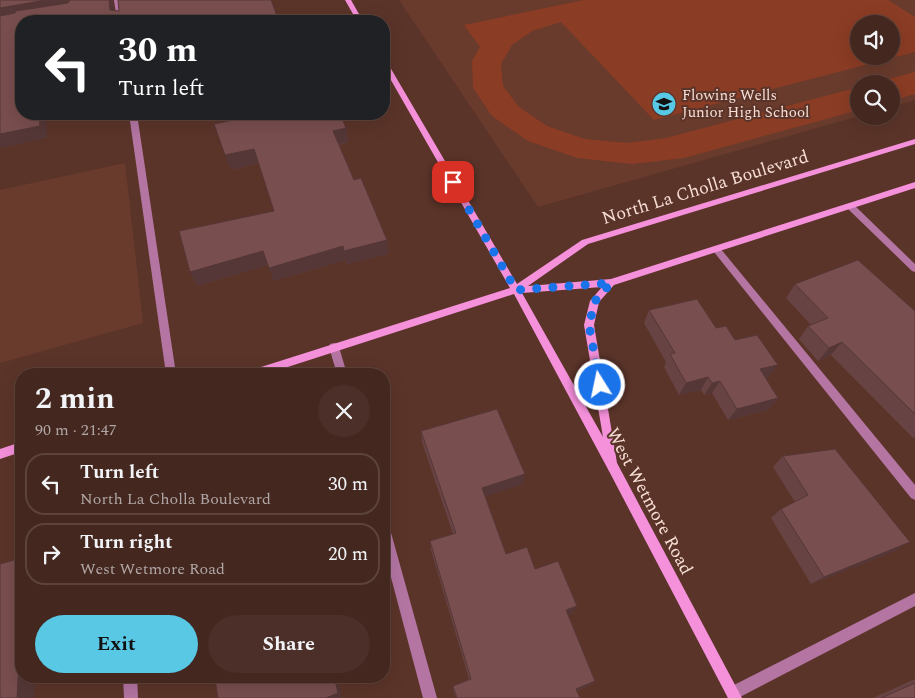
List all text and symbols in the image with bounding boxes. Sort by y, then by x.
map controls [850,15,900,125]
button: sound [850,15,900,65]
text: 30 m [118,24,198,77]
icon: left [35,35,100,100]
text: Turn left [118,72,204,105]
button: search [850,75,900,125]
place label: Flowing Wells Junior High School [682,84,810,124]
school or university icon: Flowing Wells Junior High School [651,91,677,117]
street label: North La Cholla Boulevard [598,143,812,232]
pin [432,161,474,203]
icon: arrive [439,168,467,196]
position arrow [573,358,625,410]
text: 2 min [35,376,115,422]
button: close [318,385,370,437]
text: 90 m · 21:47 [35,418,117,442]
street label: West Wetmore Road [599,423,700,580]
text: Turn left [80,458,159,487]
icon: left [37,470,65,498]
text: 30 m [328,470,368,499]
text: North La Cholla Boulevard [80,487,271,511]
text: Turn right [80,528,173,557]
icon: right [37,540,65,568]
text: 20 m [328,540,368,569]
text: West Wetmore Road [80,557,225,581]
button: Exit [35,615,198,673]
button: Share [208,615,370,673]

